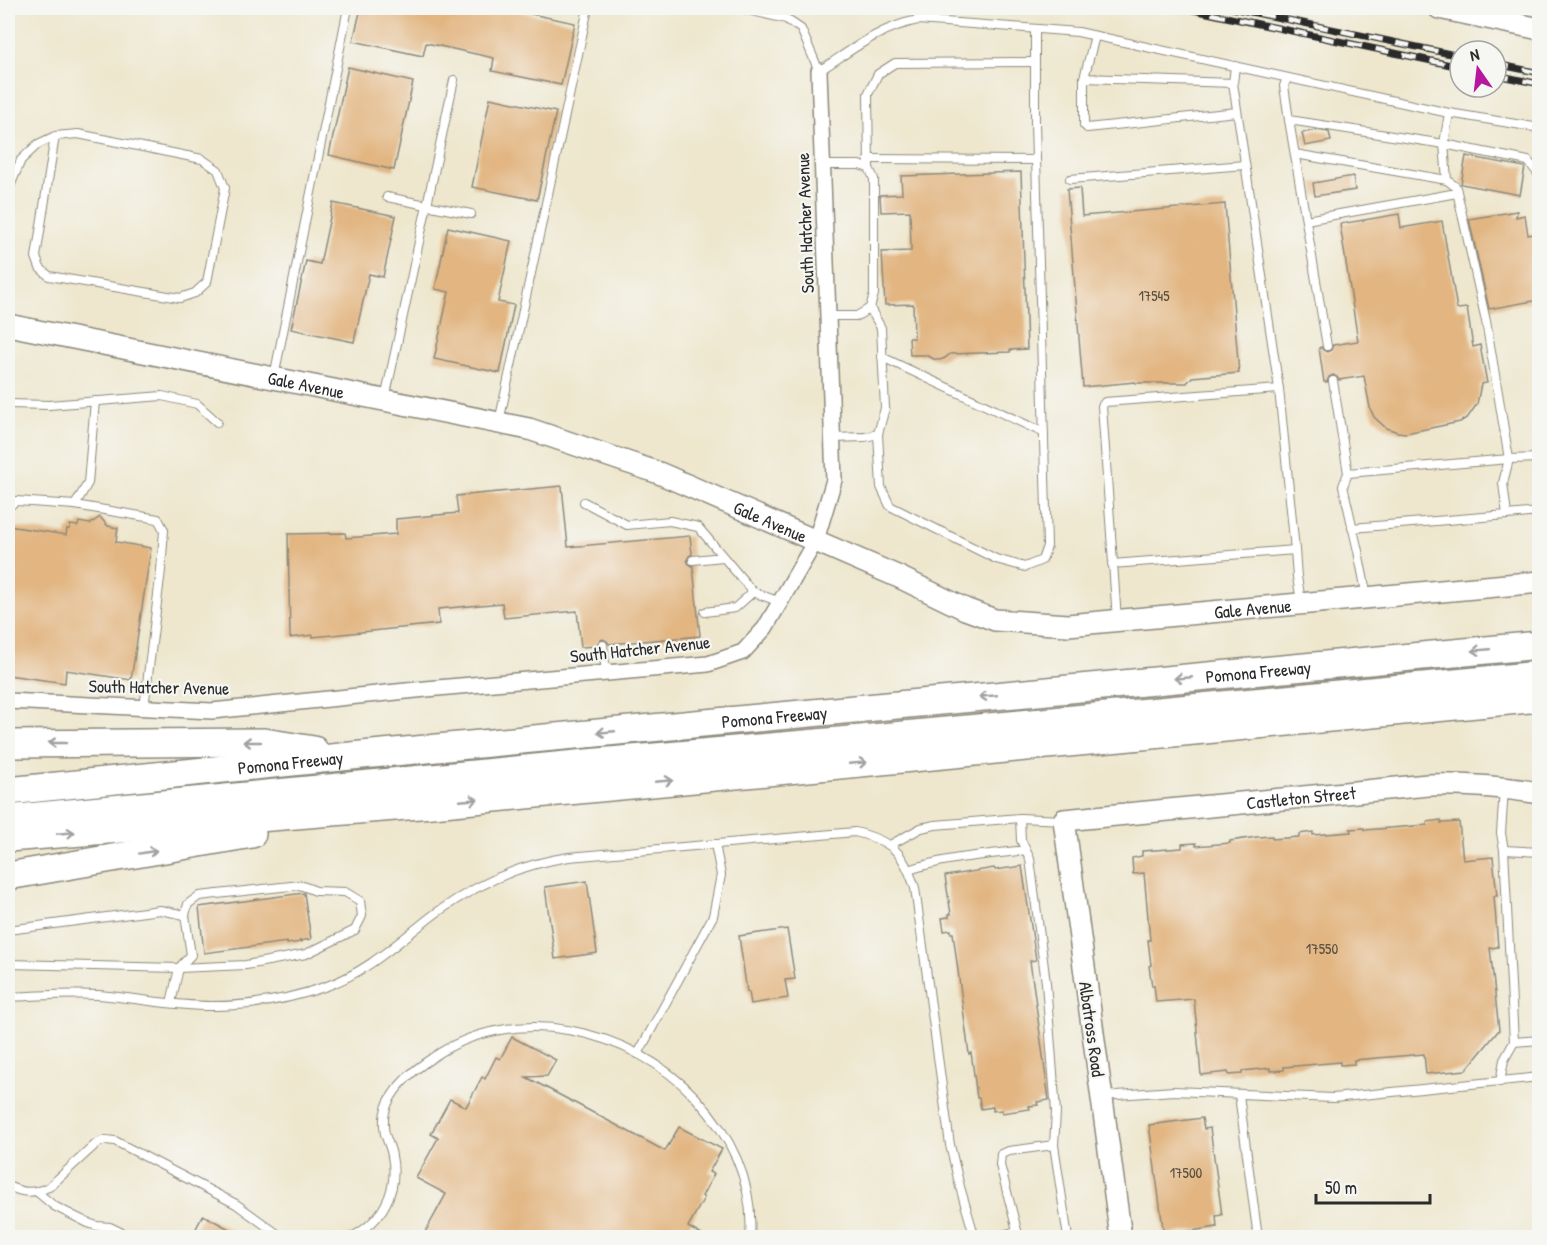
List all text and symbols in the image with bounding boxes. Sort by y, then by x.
north arrow [1448,39,1508,99]
text: N [1468,43,1482,66]
street label: South Hatcher Avenue [790,152,820,294]
house number: 17545 [1138,285,1170,306]
street label: Gale Avenue [266,365,347,404]
street label: Gale Avenue [730,494,811,548]
street label: Gale Avenue [1213,592,1292,624]
street label: South Hatcher Avenue [569,629,711,669]
one-way arrow [1472,645,1492,656]
street label: Pomona Freeway [1204,654,1313,689]
street label: South Hatcher Avenue [88,673,230,701]
one-way arrow [1173,673,1193,684]
one-way arrow [979,691,999,702]
street label: Pomona Freeway [721,699,829,734]
one-way arrow [597,727,616,738]
one-way arrow [242,736,262,748]
one-way arrow [47,738,67,749]
street label: Pomona Freeway [237,744,345,780]
one-way arrow [847,757,867,768]
one-way arrow [653,775,673,786]
street label: Castleton Street [1245,779,1358,815]
one-way arrow [459,794,479,805]
one-way arrow [55,827,75,838]
one-way arrow [138,846,157,857]
house number: 17550 [1306,938,1338,959]
street label: Albatross Road [1073,980,1111,1078]
house number: 17500 [1170,1162,1203,1183]
scale bar [1316,1167,1430,1205]
text: 50 m [1325,1175,1357,1200]

